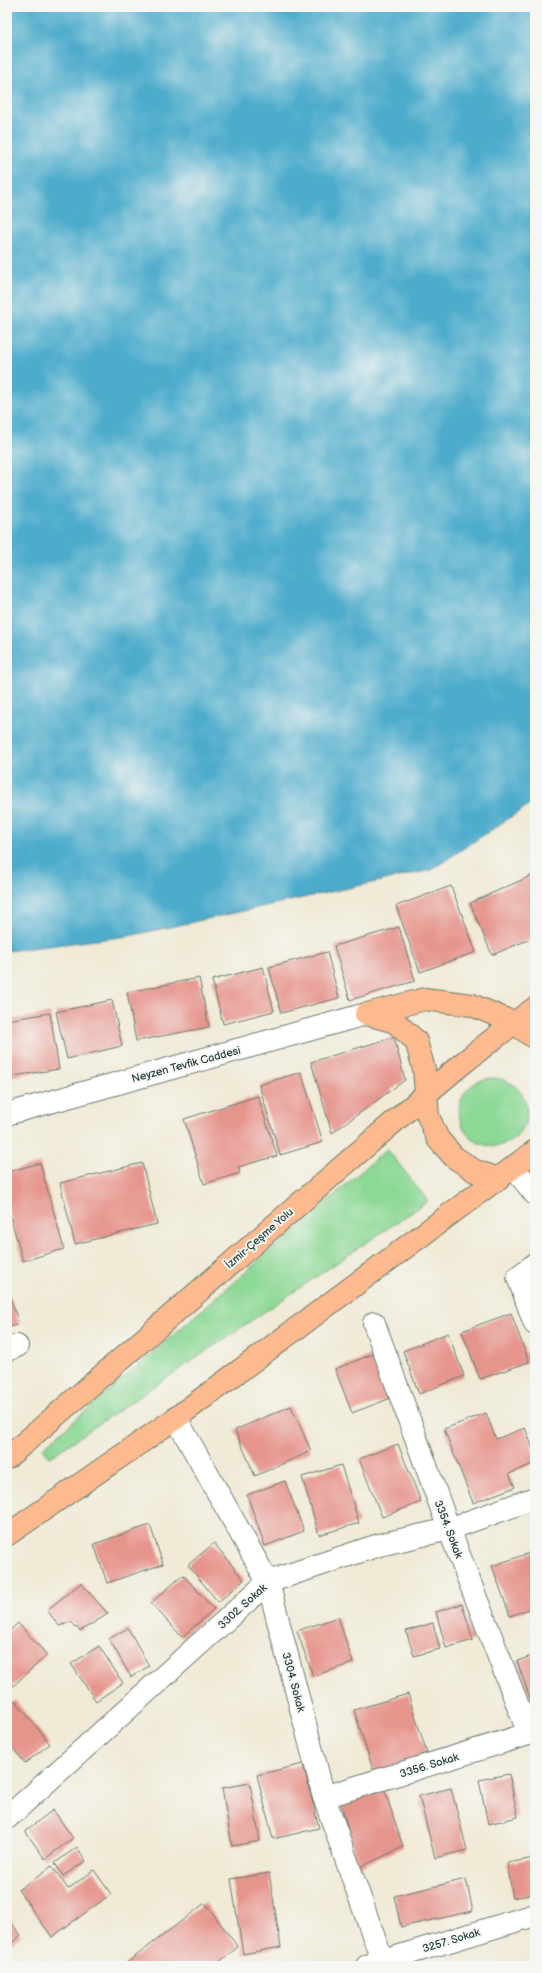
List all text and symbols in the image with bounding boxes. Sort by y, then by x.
street label: Neyzen Tevfik Caddesi [130,1044,242,1085]
street label: İzmir-Çeşme Yolu [223,1205,296,1271]
street label: 3354. Sokak [432,1498,466,1561]
street label: 3302. Sokak [215,1581,270,1632]
street label: 3304. Sokak [279,1651,308,1714]
street label: 3356. Sokak [398,1750,461,1781]
street label: 3257. Sokak [421,1925,482,1955]

